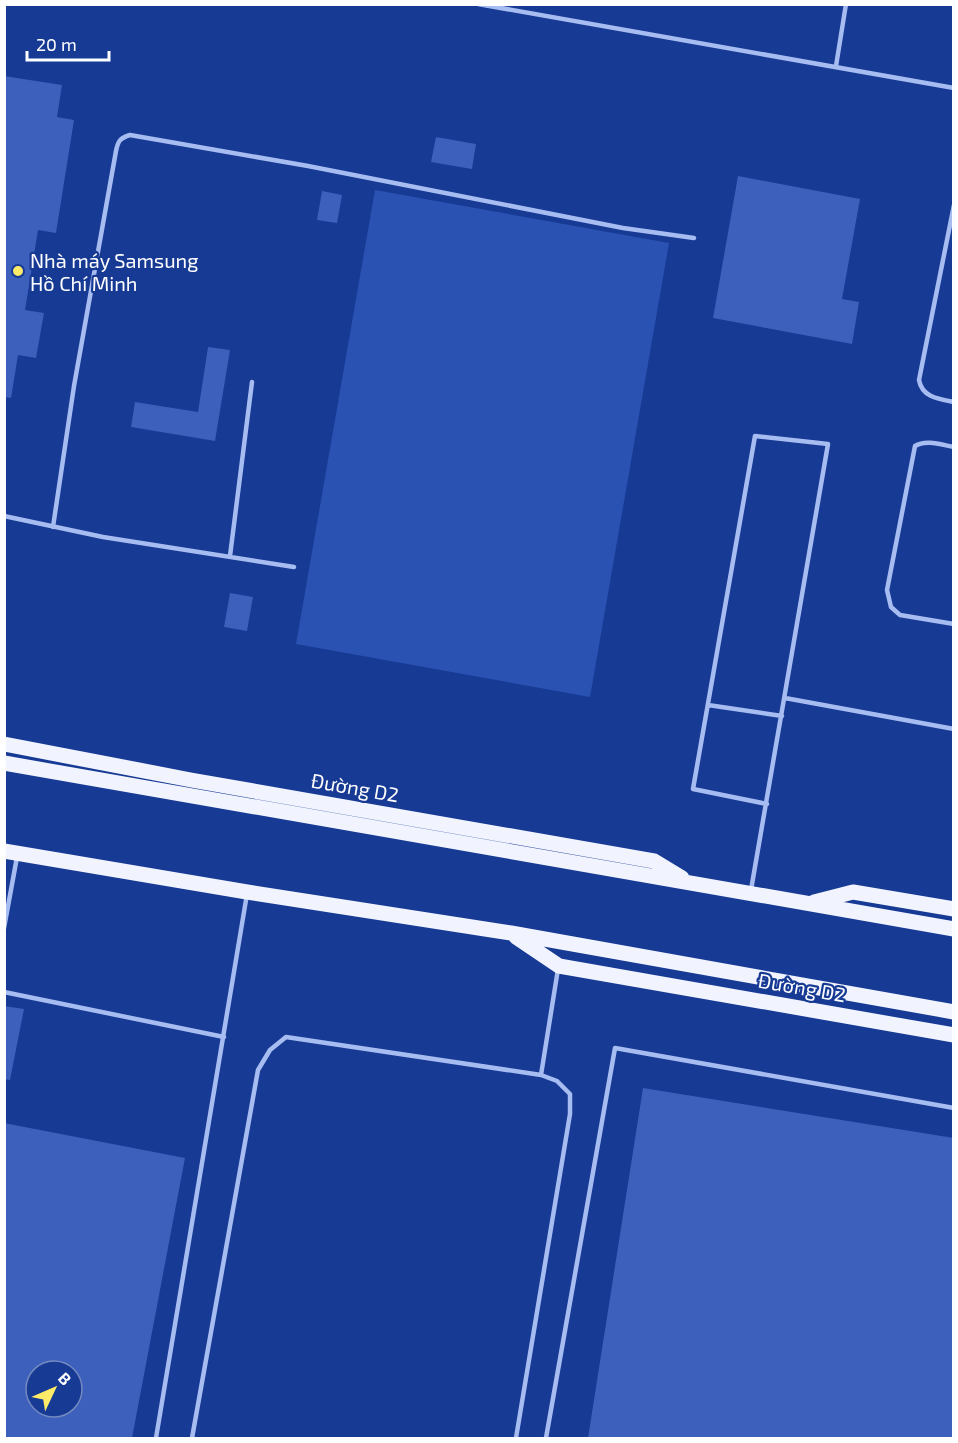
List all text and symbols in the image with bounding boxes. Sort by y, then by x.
scale bar [27,24,110,62]
text: 20 m [36,33,77,55]
place label: Nhà máy Samsung Hồ Chí Minh [30,248,198,295]
marker: Nhà máy Samsung Hồ Chí Minh [11,264,25,278]
street label: Đường D2 [309,767,401,807]
street label: Đường D2 [756,967,848,1007]
north arrow [24,1359,84,1419]
text: B [55,1368,76,1389]

